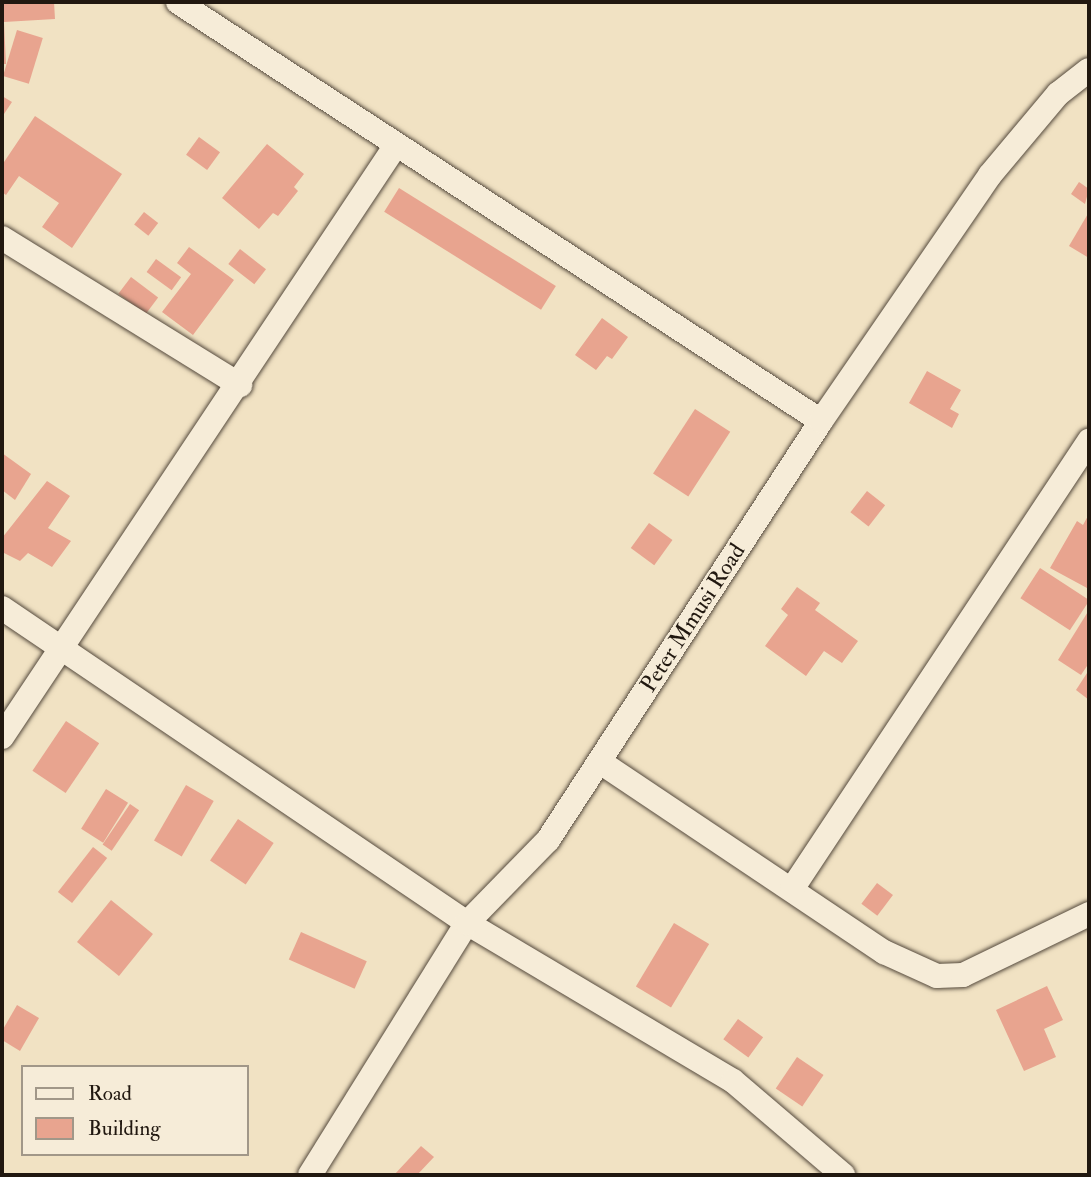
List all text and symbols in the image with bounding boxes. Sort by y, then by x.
street label: Peter Mmusi Road [635,539,751,697]
legend [21,1065,248,1156]
text: Road [88,1080,132,1107]
text: Building [88,1115,161,1142]

